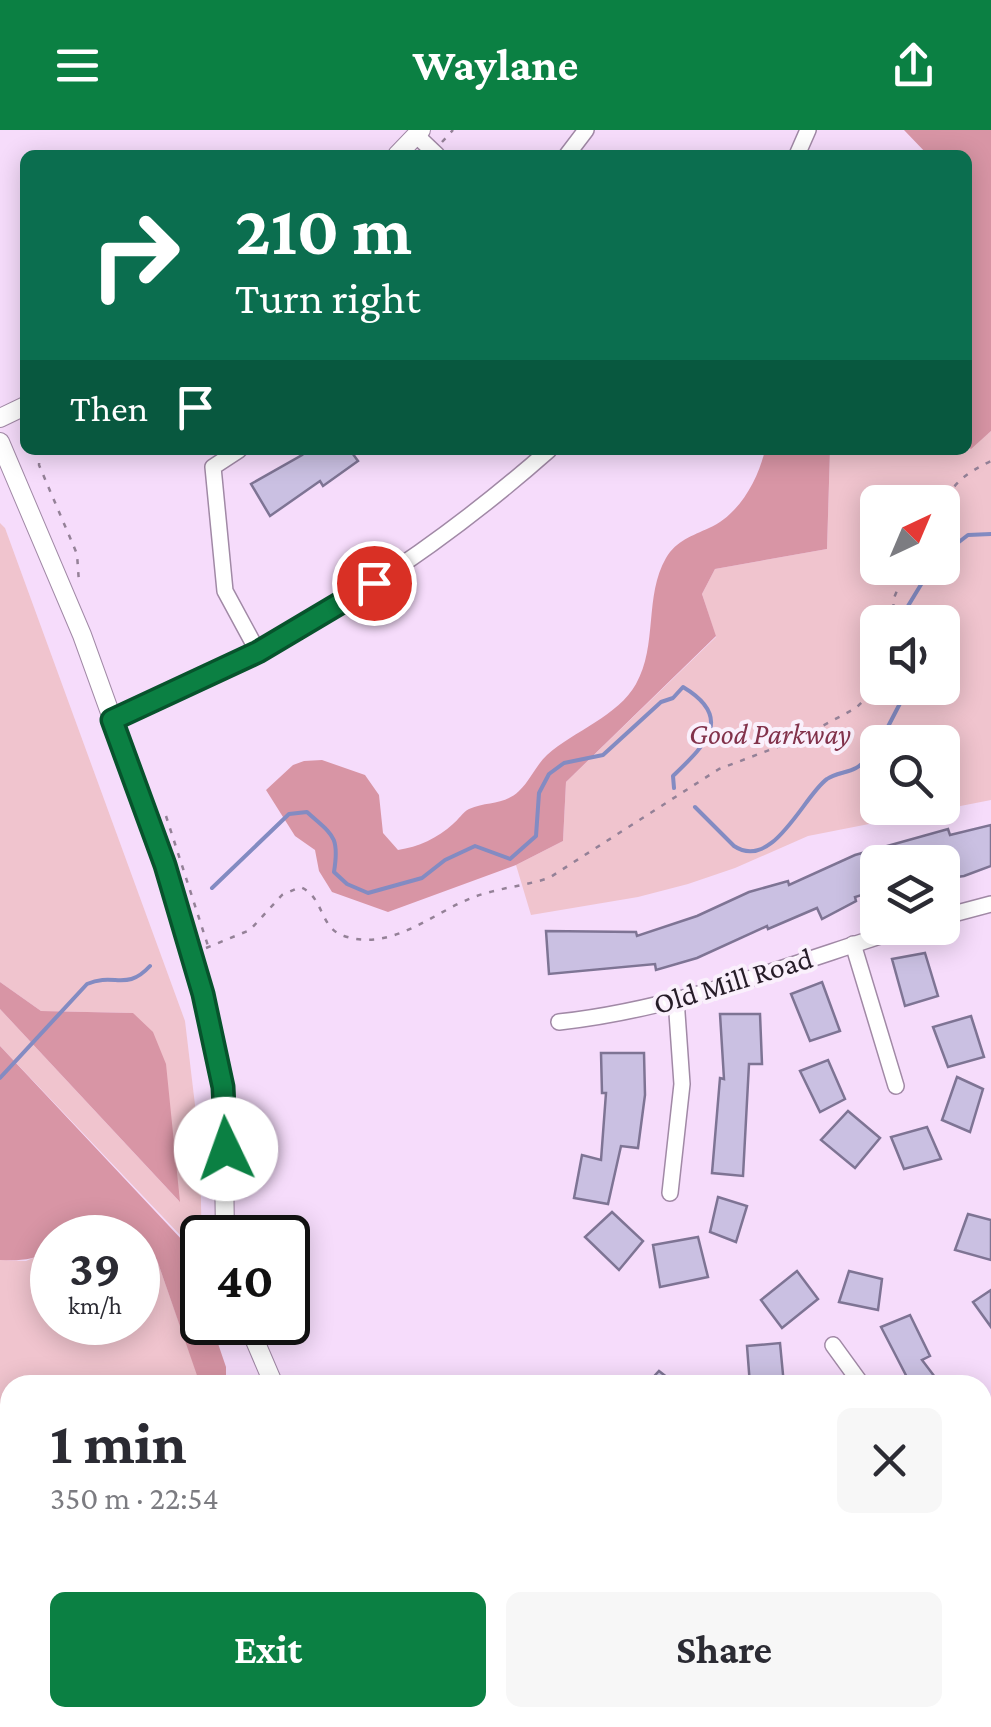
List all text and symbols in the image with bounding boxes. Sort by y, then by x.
icon: menu [50,38,105,93]
icon: share [886,38,941,93]
text: Waylane [412,40,579,90]
icon: right [70,190,200,320]
text: 210 m [235,191,412,269]
text: Turn right [235,273,420,323]
icon: arrive [168,380,223,435]
text: Then [70,387,148,429]
north arrow [860,485,960,585]
map controls [860,485,960,945]
pin [332,541,417,626]
icon: arrive [347,556,402,611]
button: sound [860,605,960,705]
park label: Good Parkway [689,717,851,751]
button: search [860,725,960,825]
button: layers [860,845,960,945]
street label: Old Mill Road [649,941,816,1020]
position arrow [174,1097,278,1201]
speed limit sign: 40 [180,1215,310,1345]
text: 39 [69,1240,121,1296]
text: km/h [68,1292,122,1319]
button: close [837,1408,942,1513]
text: 1 min [50,1409,187,1476]
text: 350 m · 22:54 [50,1480,219,1516]
button: Exit [50,1592,486,1707]
button: Share [506,1592,942,1707]

